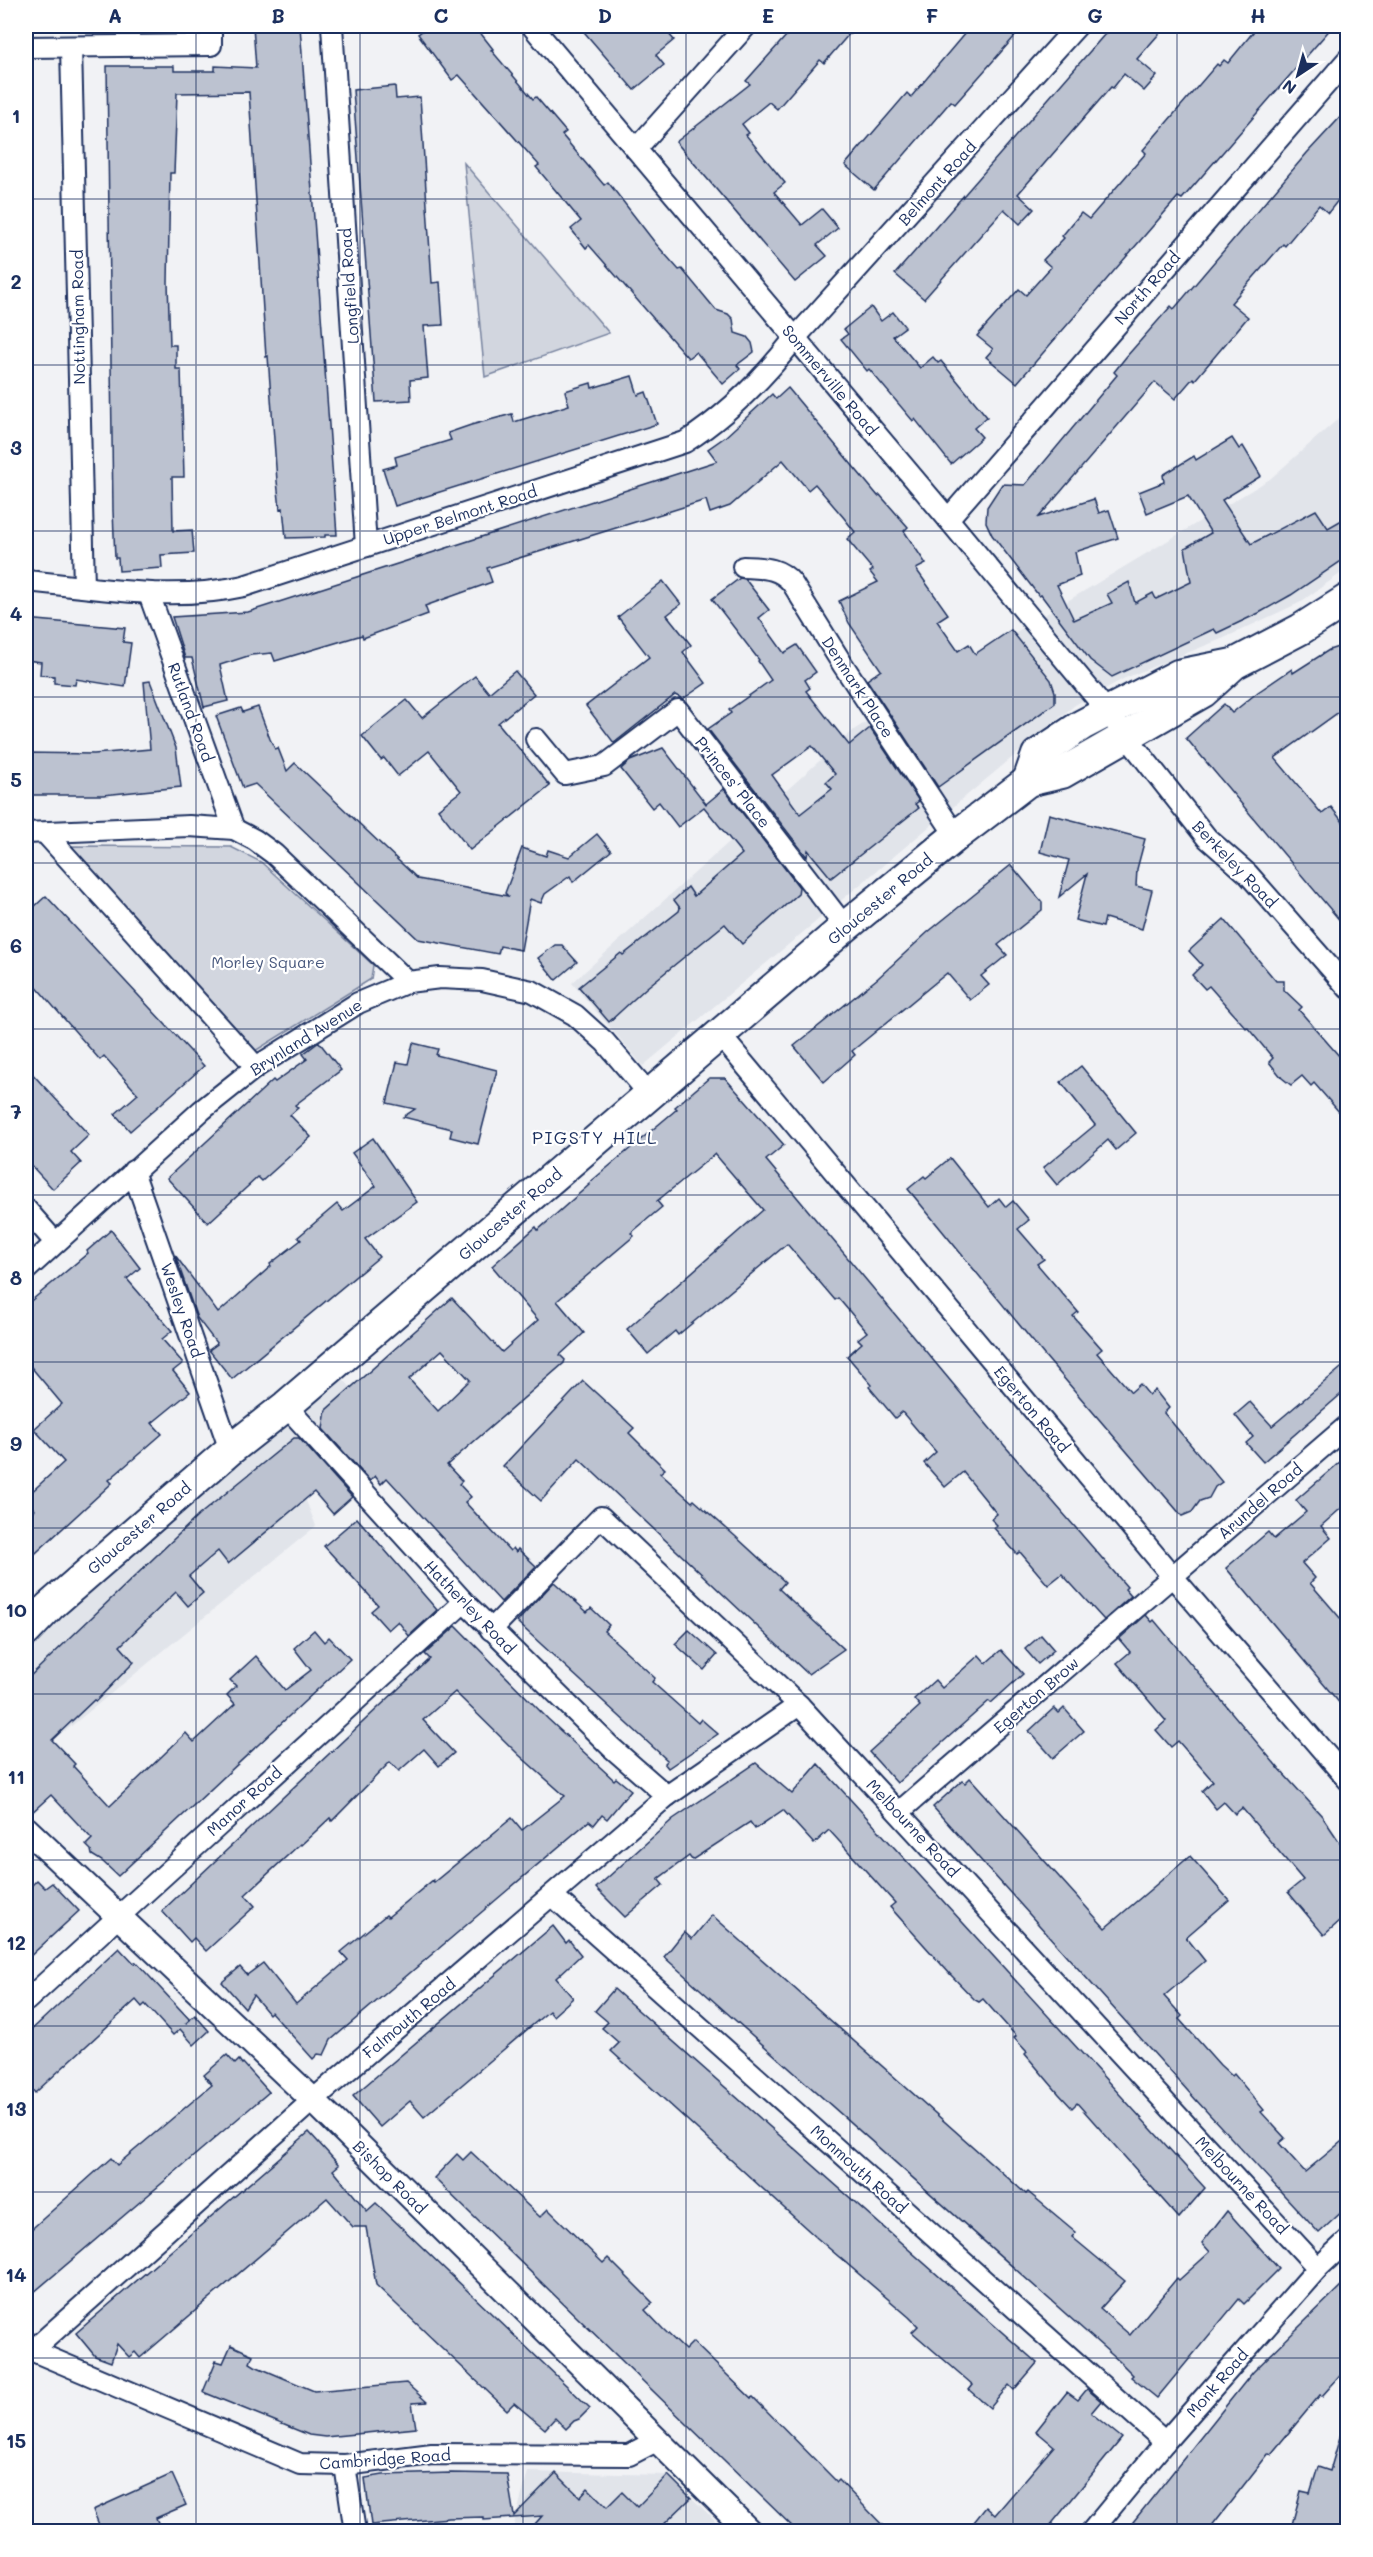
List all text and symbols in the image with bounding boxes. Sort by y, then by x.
text: A [108,2,122,28]
text: B [271,2,285,28]
text: C [434,2,449,28]
text: D [598,2,612,28]
text: E [762,2,774,28]
text: F [926,2,939,28]
text: G [1087,2,1103,28]
text: H [1250,2,1266,28]
north arrow [1268,45,1328,105]
text: N [1278,75,1300,100]
text: 1 [12,102,20,128]
street label: Belmont Road [893,136,980,229]
street label: Longfield Road [334,227,363,345]
street label: North Road [1109,247,1184,329]
street label: Nottingham Road [66,249,89,385]
text: 2 [10,268,22,294]
street label: Sommerville Road [778,320,883,439]
text: 3 [10,434,22,460]
street label: Upper Belmont Road [380,480,539,549]
text: 4 [10,600,23,626]
street label: Denmark Place [818,632,899,742]
street label: Rutland Road [164,659,219,764]
street label: Princes' Place [691,732,776,832]
text: 5 [10,766,22,792]
street label: Berkeley Road [1188,816,1282,912]
street label: Gloucester Road [823,848,937,949]
text: 6 [10,932,22,958]
park label: Morley Square [211,951,325,972]
street label: Brynland Avenue [246,994,366,1080]
text: 7 [10,1098,22,1124]
district label: PIGSTY HILL [532,1125,658,1149]
street label: Gloucester Road [453,1163,566,1265]
street label: Wesley Road [156,1260,209,1360]
text: 8 [10,1264,22,1290]
street label: Egerton Road [990,1361,1075,1456]
text: 9 [10,1430,22,1456]
street label: Arundel Road [1213,1458,1306,1543]
street label: Gloucester Road [82,1477,195,1579]
street label: Hatherley Road [420,1555,521,1658]
text: 10 [5,1596,27,1622]
street label: Egerton Brow [988,1652,1083,1738]
street label: Manor Road [202,1761,286,1840]
text: 11 [7,1763,25,1789]
street label: Melbourne Road [862,1774,964,1881]
text: 12 [6,1929,26,1955]
street label: Falmouth Road [358,1973,459,2063]
text: 13 [6,2095,26,2121]
street label: Monmouth Road [807,2120,912,2218]
street label: Melbourne Road [1191,2131,1293,2238]
street label: Bishop Road [349,2135,432,2218]
text: 14 [5,2261,27,2287]
street label: Monk Road [1181,2344,1252,2421]
text: 15 [6,2427,26,2453]
street label: Cambridge Road [319,2443,451,2474]

